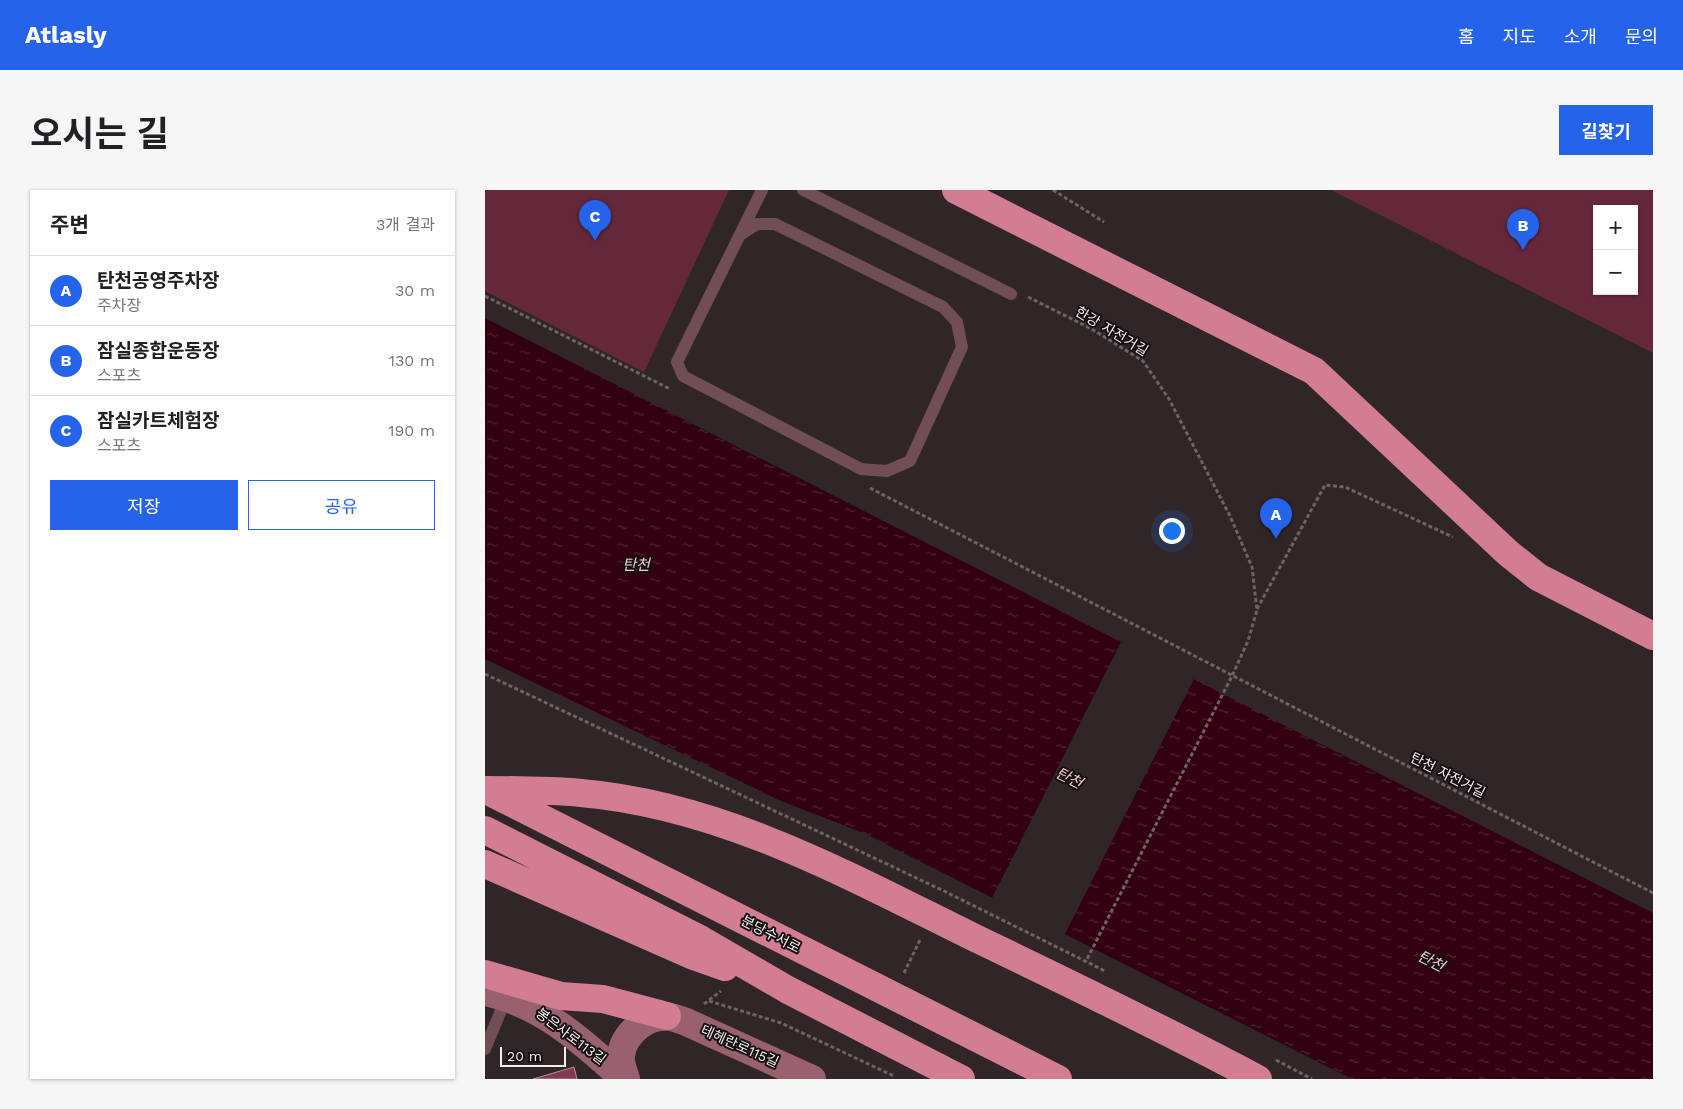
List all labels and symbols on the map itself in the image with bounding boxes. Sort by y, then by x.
pin: C [579,200,611,241]
pin: B [1507,209,1539,250]
street label: 한강 자전거길 [1073,303,1151,359]
pin: A [1260,498,1292,539]
your location [1159,518,1185,544]
water label: 탄천 [622,556,652,574]
street label: 탄천 자전거길 [1408,749,1488,801]
water label: 탄천 [1053,764,1087,793]
street label: 분당수서로 [739,912,803,956]
water label: 탄천 [1415,947,1449,976]
street label: 봉은사로113길 [533,1004,609,1068]
street label: 테헤란로115길 [699,1022,781,1070]
scale bar [500,1044,566,1067]

